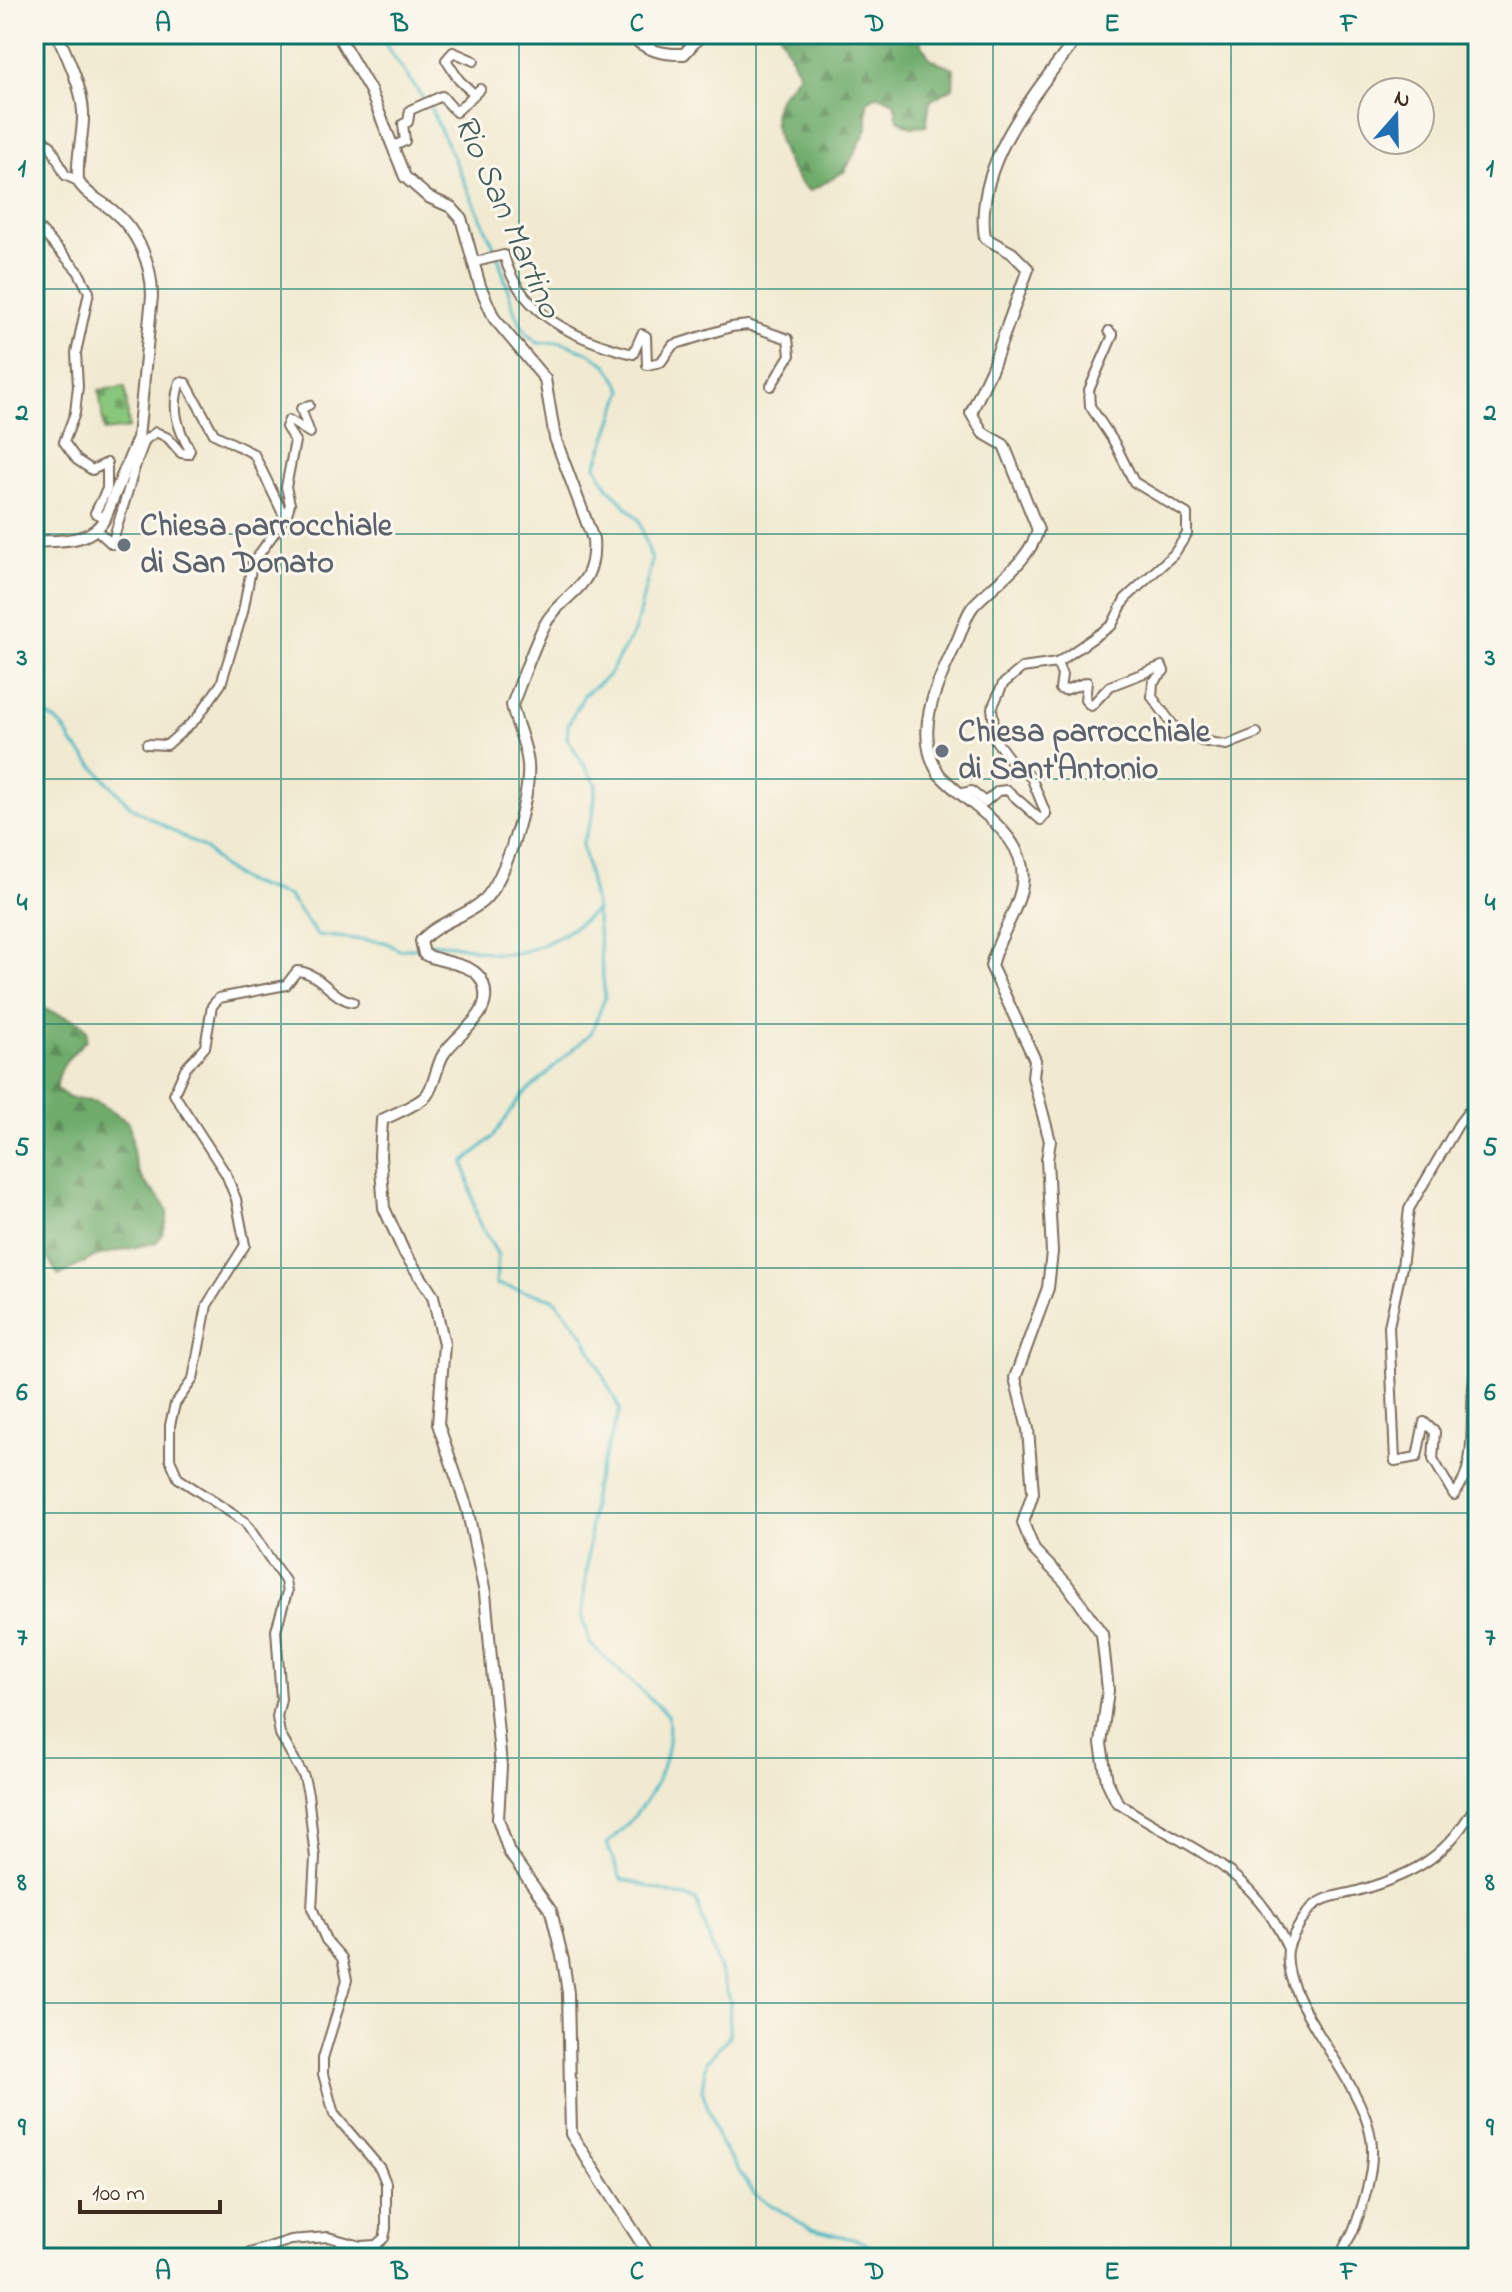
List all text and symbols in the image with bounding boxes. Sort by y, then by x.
text: A [155,6,171,44]
text: B [390,6,409,44]
text: C [630,6,644,44]
text: D [864,6,885,44]
text: E [1104,6,1120,44]
text: F [1339,6,1358,44]
north arrow [1356,76,1436,156]
text: N [1389,82,1414,118]
water label: Rio San Martino [439,107,574,328]
text: 1 [18,151,27,189]
text: 1 [1486,151,1495,189]
text: 2 [15,395,29,433]
text: 2 [1483,395,1497,433]
place label: Chiesa parrocchiale di San Donato [140,504,394,588]
marker: Chiesa parrocchiale di San Donato [115,536,133,554]
text: 3 [16,640,28,678]
text: 3 [1484,640,1496,678]
place label: Chiesa parrocchiale di Sant'Antonio [958,710,1212,794]
marker: Chiesa parrocchiale di Sant'Antonio [933,742,951,760]
text: 4 [17,885,28,923]
text: 4 [1485,885,1496,923]
text: 5 [15,1130,30,1168]
text: 5 [1483,1130,1498,1168]
text: 6 [16,1375,28,1413]
text: 6 [1484,1375,1496,1413]
text: 7 [17,1620,28,1658]
text: 7 [1485,1620,1496,1658]
text: 8 [16,1865,27,1903]
text: 8 [1484,1865,1495,1903]
text: 9 [17,2110,27,2148]
text: 9 [1485,2110,1495,2148]
scale bar [80,2164,220,2214]
text: 100 m [92,2177,145,2212]
text: A [155,2254,171,2292]
text: B [390,2254,409,2292]
text: C [630,2254,644,2292]
text: D [864,2254,885,2292]
text: E [1104,2254,1120,2292]
text: F [1339,2254,1358,2292]

